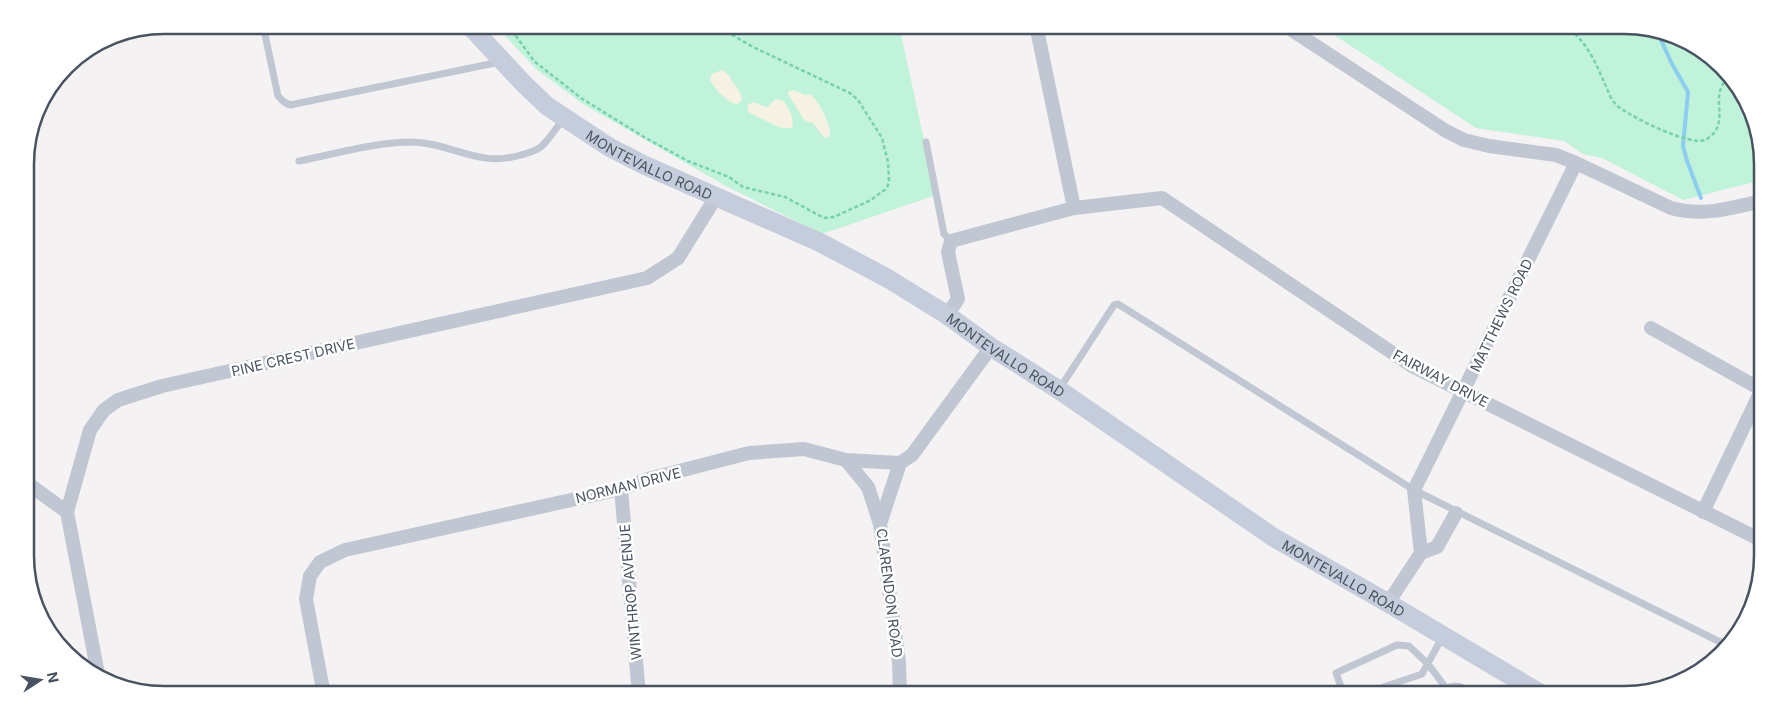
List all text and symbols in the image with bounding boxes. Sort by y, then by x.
street label: MONTEVALLO ROAD [583,126,715,203]
street label: MATTHEWS ROAD [1466,256,1536,374]
street label: MONTEVALLO ROAD [943,309,1069,400]
street label: PINE CREST DRIVE [230,335,356,379]
street label: FAIRWAY DRIVE [1390,346,1492,410]
street label: NORMAN DRIVE [574,464,682,506]
street label: WINTHROP AVENUE [616,523,644,661]
street label: CLARENDON ROAD [874,527,906,659]
street label: MONTEVALLO ROAD [1279,536,1408,620]
north arrow [15,655,65,705]
text: N [44,670,63,684]

